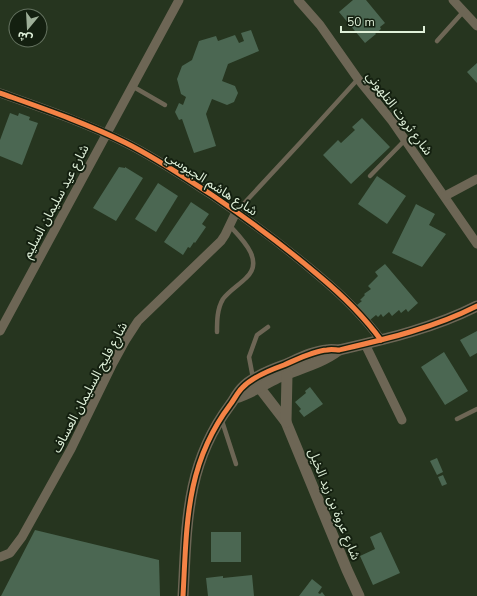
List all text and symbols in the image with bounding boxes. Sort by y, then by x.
north arrow [8,8,48,48]
scale bar [341,8,424,34]
text: 50 m [347,14,375,30]
text: ش [16,28,35,46]
street label: شارع ثروت التلهوني [361,68,437,160]
street label: شارع عيد سليمان السليم [18,141,94,262]
street label: شارع هاشم الجيوسي [161,147,261,221]
street label: شارع فليح السليمان العساف [48,319,133,456]
street label: شارع عروة بن زيد الخيل [303,446,365,563]

